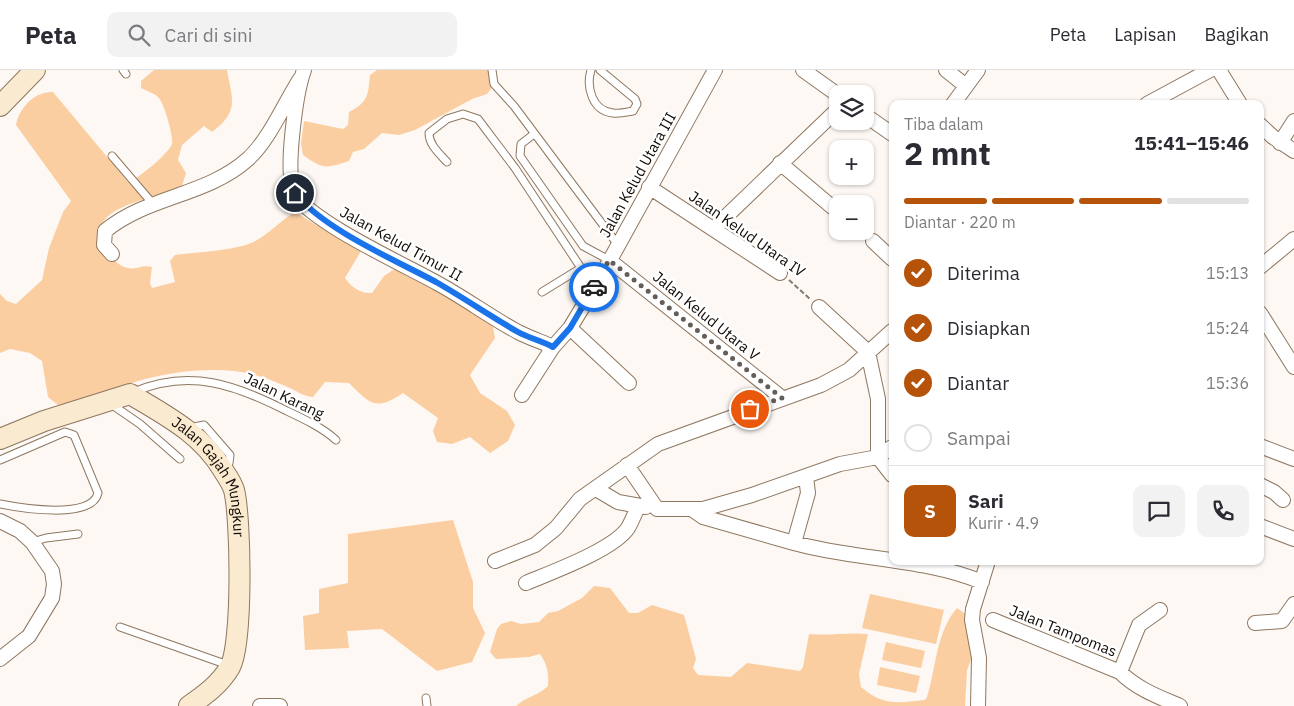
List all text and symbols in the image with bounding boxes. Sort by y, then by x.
search box [107,12,457,57]
text: Peta [25,19,77,51]
icon: search [125,21,153,49]
text: Cari di sini [165,23,253,47]
text: Peta [1050,23,1086,46]
text: Lapisan [1114,23,1176,46]
text: Bagikan [1204,23,1269,46]
map controls [829,85,874,240]
button: layers [829,85,874,130]
street label: Jalan Kelud Utara III [595,109,680,241]
text: Tiba dalam [904,114,983,134]
text: 15:41–15:46 [1134,131,1249,155]
text: 2 mnt [904,132,991,174]
button: + [829,140,874,185]
pin [274,172,316,214]
icon: home [281,179,309,207]
street label: Jalan Kelud Utara IV [685,186,809,281]
button: − [829,195,874,240]
street label: Jalan Kelud Timur II [337,202,466,285]
text: Diantar · 220 m [904,212,1016,232]
icon: check [904,259,932,287]
text: Diterima [947,261,1020,285]
courier [569,262,619,312]
text: 15:13 [1206,263,1249,283]
street label: Jalan Kelud Utara V [649,267,763,364]
icon: car [580,273,608,301]
icon: check [904,314,932,342]
text: Disiapkan [947,316,1031,340]
text: 15:24 [1206,318,1249,338]
street label: Jalan Karang [241,368,328,423]
icon: check [904,369,932,397]
text: Diantar [947,371,1009,395]
text: 15:36 [1206,373,1249,393]
pin [729,388,771,430]
icon: bag [736,395,764,423]
street label: Jalan Gajah Mungkur [168,412,249,538]
text: Sampai [947,426,1011,450]
button: chat [1133,485,1185,537]
button: phone [1197,485,1249,537]
text: Sari [968,489,1004,513]
text: S [924,499,936,523]
text: Kurir · 4.9 [968,513,1039,533]
street label: Jalan Tampomas [1007,600,1120,661]

